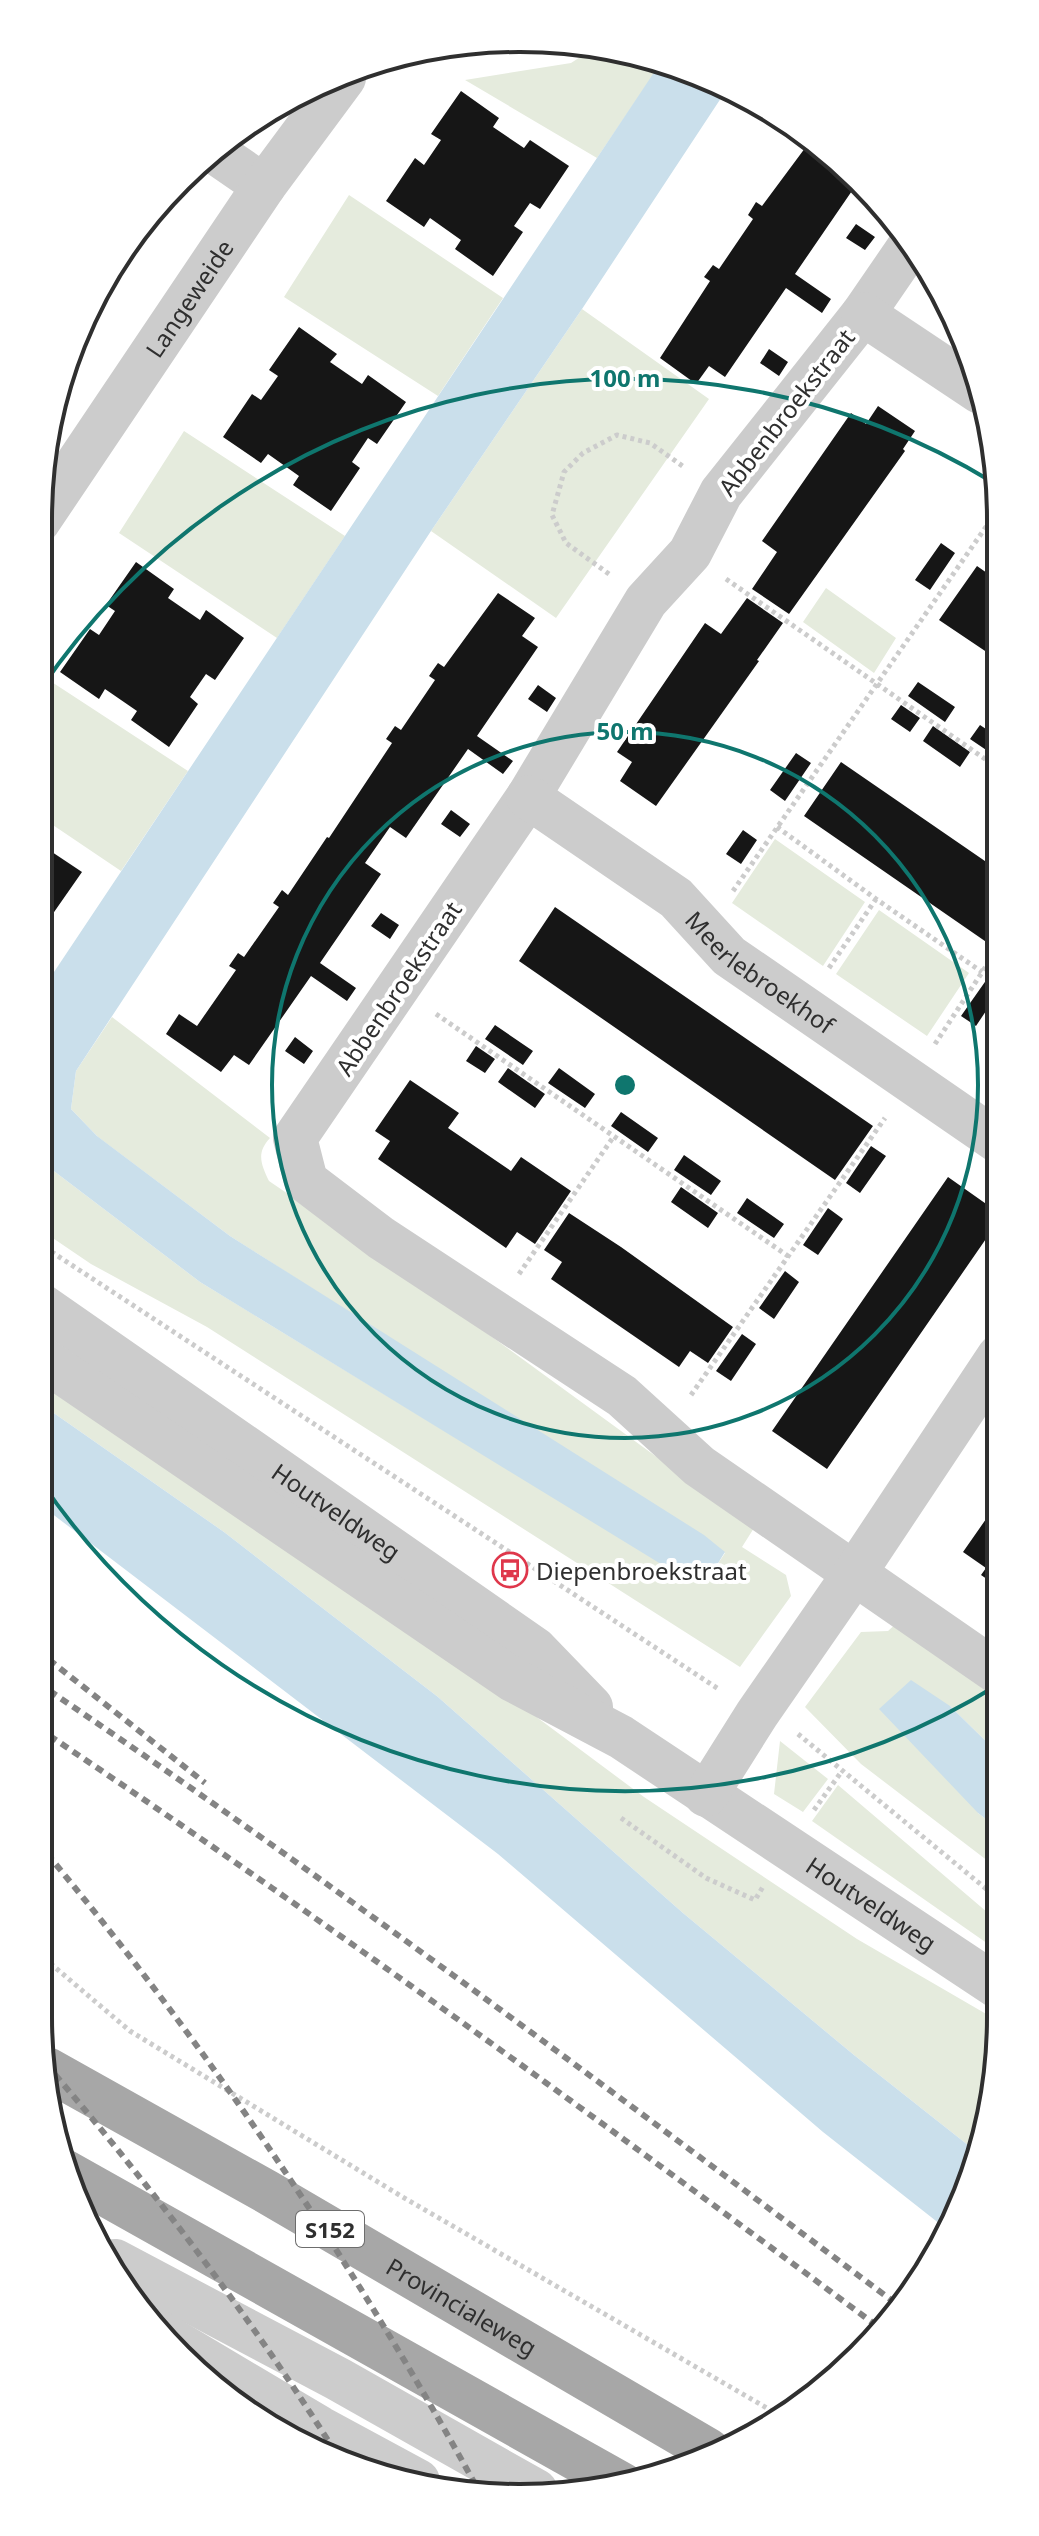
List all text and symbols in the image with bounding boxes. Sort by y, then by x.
street label: Langeweide [137,232,240,363]
street label: Abbenbroekstraat [710,321,862,502]
text: 100 m [590,361,660,394]
text: 50 m [596,714,654,747]
street label: Abbenbroekstraat [327,894,469,1082]
street label: Meerlebroekhof [679,903,843,1041]
centre of rings [611,1071,639,1099]
street label: Houtveldweg [266,1455,408,1567]
bus stop icon: Diepenbroekstraat [491,1551,529,1589]
place label: Diepenbroekstraat [536,1554,747,1587]
street label: Houtveldweg [800,1848,943,1958]
road number: S152 [296,2211,364,2247]
street label: Provincialeweg [381,2249,543,2363]

